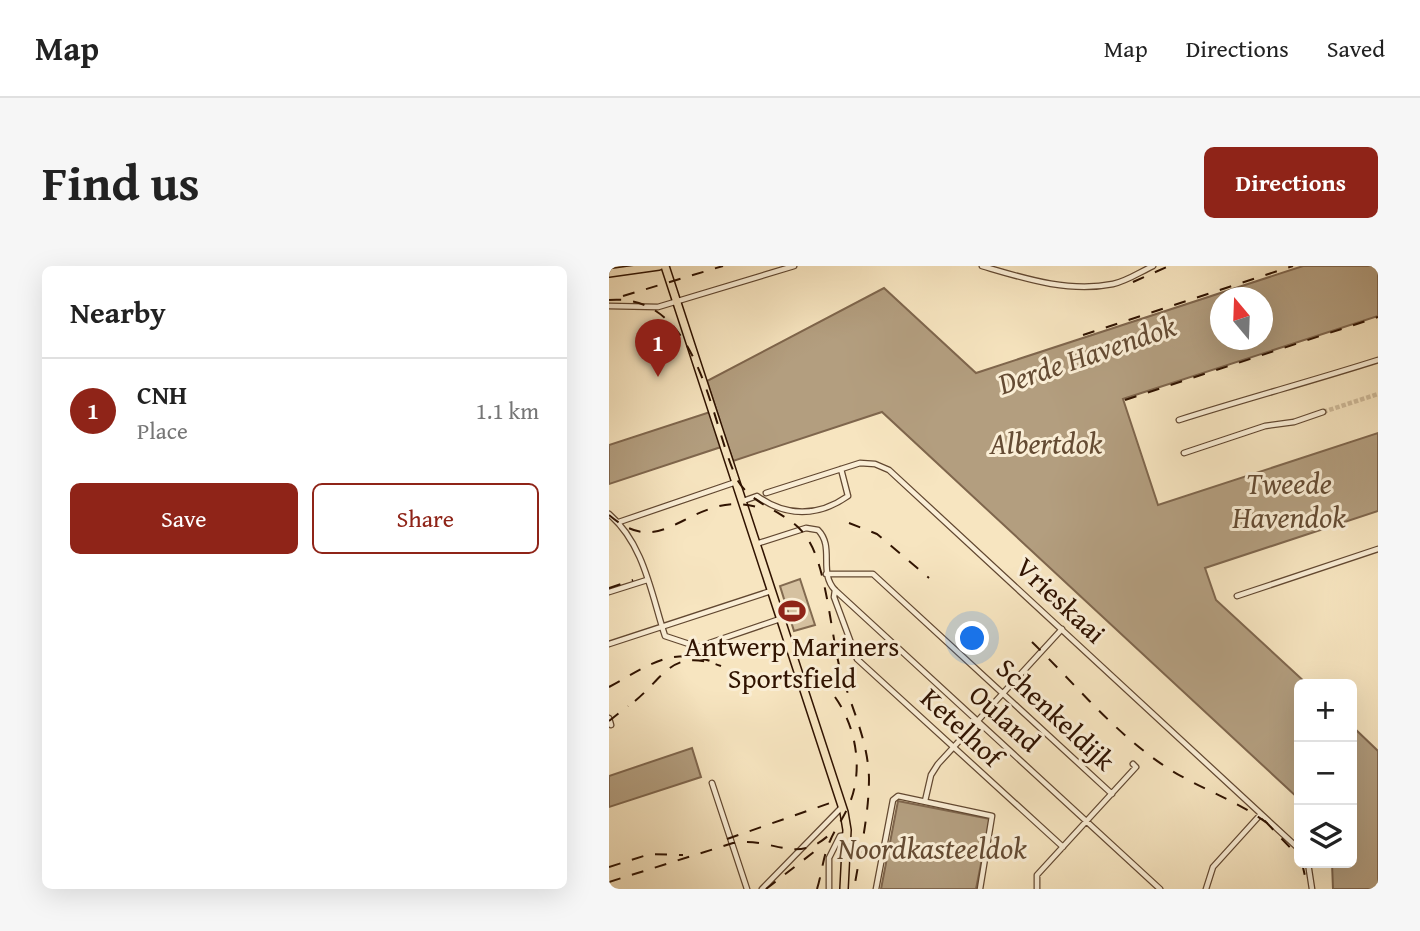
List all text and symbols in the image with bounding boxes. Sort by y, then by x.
text: Map [35,24,99,72]
text: Map [1104,31,1148,66]
text: Directions [1186,31,1289,66]
text: Saved [1327,31,1385,66]
text: Find us [42,146,200,218]
button: Directions [1204,147,1378,218]
north arrow [1210,287,1273,350]
text: Nearby [70,290,166,334]
water label: Derde Havendok [991,303,1182,405]
pin: 1 [635,319,681,377]
text: CNH [137,375,187,414]
text: 1 [87,394,99,427]
text: 1.1 km [476,394,539,427]
text: Place [137,414,188,447]
water label: Albertdok [989,421,1103,465]
water label: Tweede Havendok [1231,461,1346,539]
button: Save [70,483,298,554]
button: Share [312,483,539,554]
street label: Vrieskaai [1007,547,1116,652]
sports icon: Antwerp Mariners Sportsfield [777,596,807,626]
your location [955,621,989,655]
place label: Antwerp Mariners Sportsfield [685,625,899,698]
street label: Schenkeldijk [988,648,1126,780]
street label: Ouland [960,674,1050,761]
street label: Ketelhof [912,678,1015,778]
map controls [1294,679,1357,868]
button: + [1294,679,1357,742]
button: − [1294,742,1357,805]
button: layers [1294,805,1357,868]
water label: Noordkasteeldok [836,826,1027,870]

